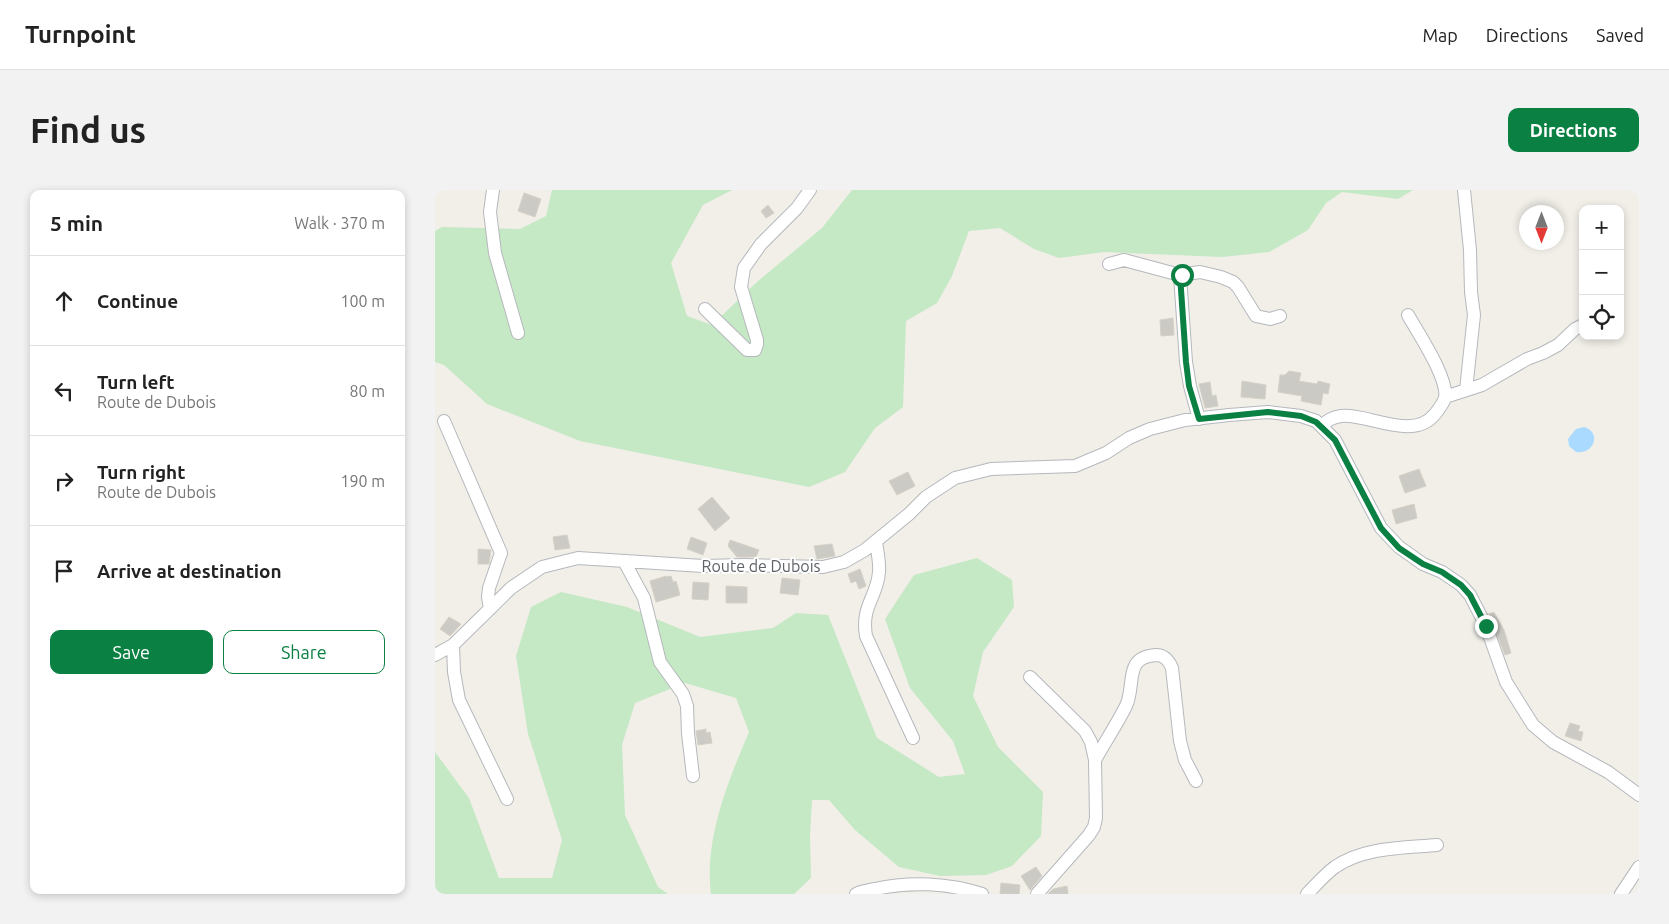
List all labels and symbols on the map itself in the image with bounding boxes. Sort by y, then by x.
north arrow [1519,205,1564,250]
route start [1171,264,1194,287]
street label: Route de Dubois [701,557,821,575]
route end [1475,615,1498,638]

